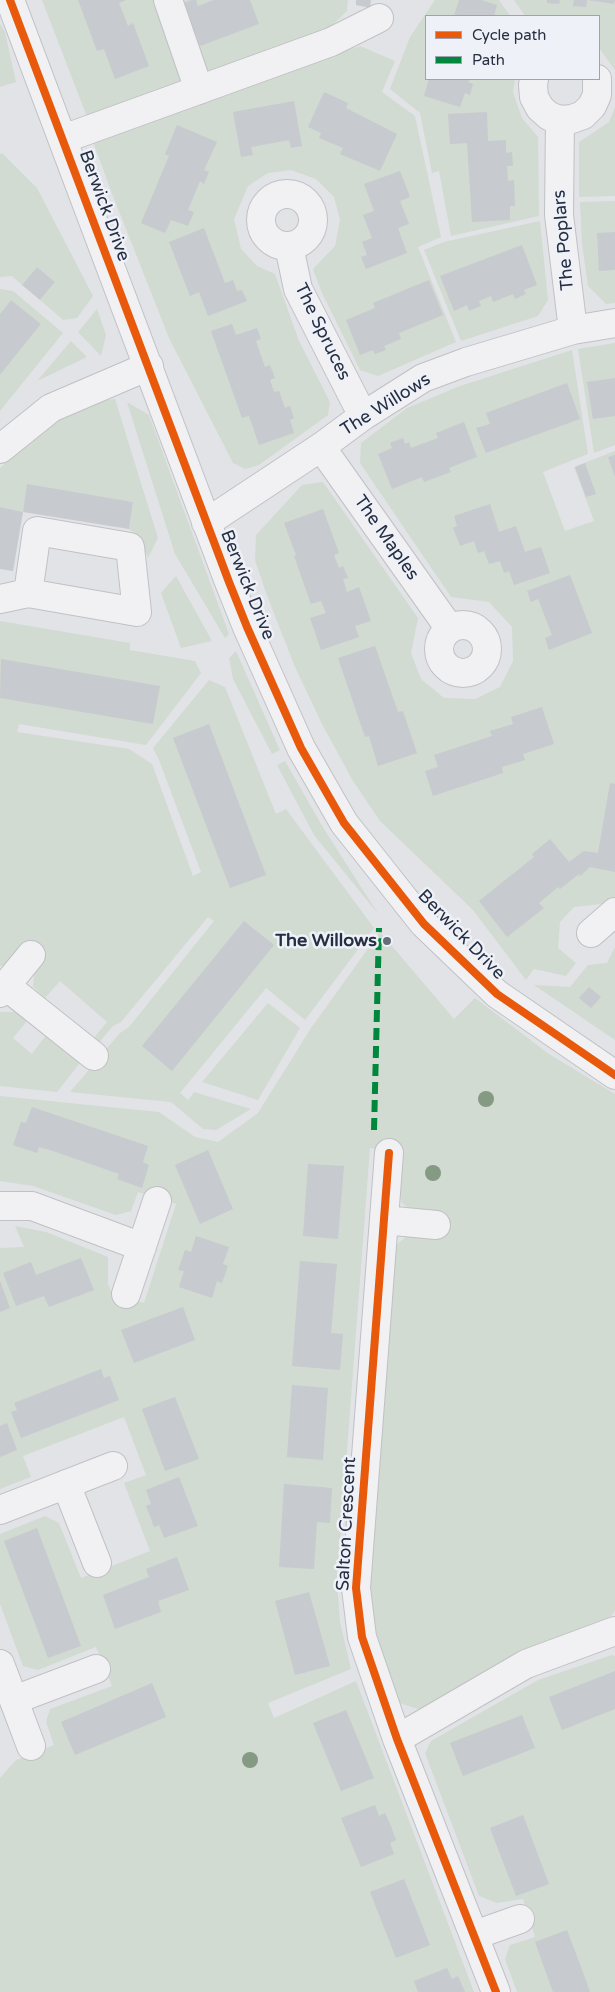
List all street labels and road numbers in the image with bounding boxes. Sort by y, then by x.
street label: Berwick Drive [74,148,134,264]
street label: The Poplars [549,189,579,291]
street label: The Spruces [289,280,355,384]
street label: The Willows [337,369,435,441]
street label: The Maples [349,491,423,585]
street label: Berwick Drive [215,527,279,643]
street label: Berwick Drive [413,886,509,984]
street label: Salton Crescent [333,1456,361,1592]

